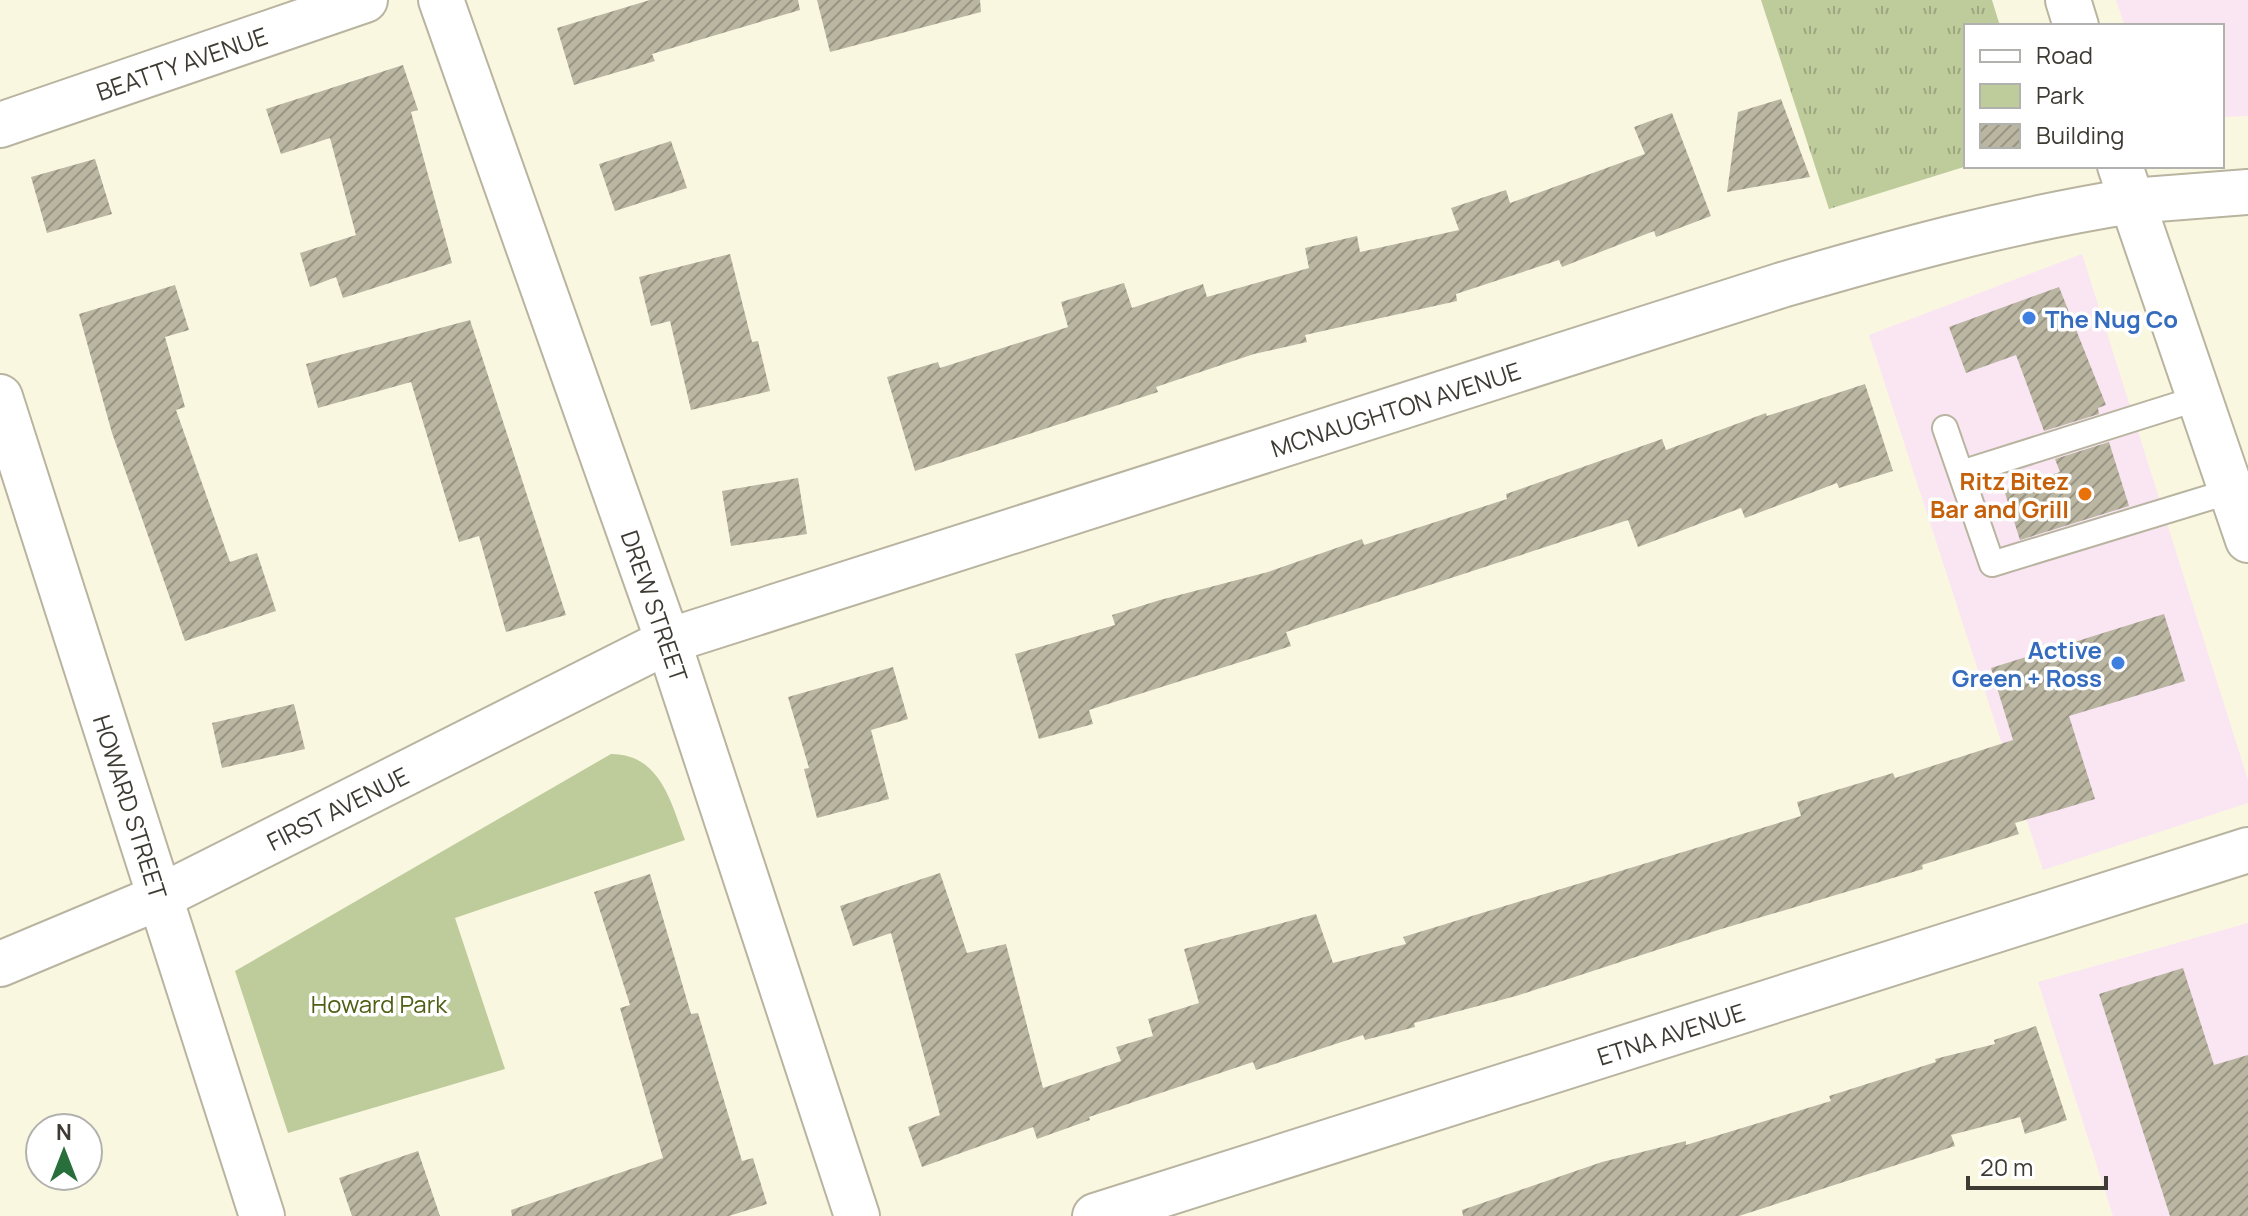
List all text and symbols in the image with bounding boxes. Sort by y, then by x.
street label: BEATTY AVENUE [92,18,272,107]
legend [1964,24,2224,168]
text: Road [2036,38,2093,71]
text: Park [2036,78,2085,111]
text: Building [2036,118,2124,151]
place label: The Nug Co [2045,302,2178,335]
marker: The Nug Co [2020,309,2038,327]
street label: MCNAUGHTON AVENUE [1266,353,1524,464]
place label: Ritz Bitez Bar and Grill [1930,464,2069,525]
marker: Ritz Bitez Bar and Grill [2076,485,2094,503]
street label: DREW STREET [614,526,697,687]
place label: Active Green + Ross [1952,633,2102,694]
marker: Active Green + Ross [2109,654,2127,672]
street label: HOWARD STREET [86,711,176,903]
street label: FIRST AVENUE [261,758,414,857]
park label: Howard Park [311,987,448,1020]
street label: ETNA AVENUE [1593,994,1749,1072]
north arrow [24,1112,104,1192]
text: N [56,1117,72,1147]
scale bar [1968,1140,2106,1190]
text: 20 m [1980,1150,2033,1183]

